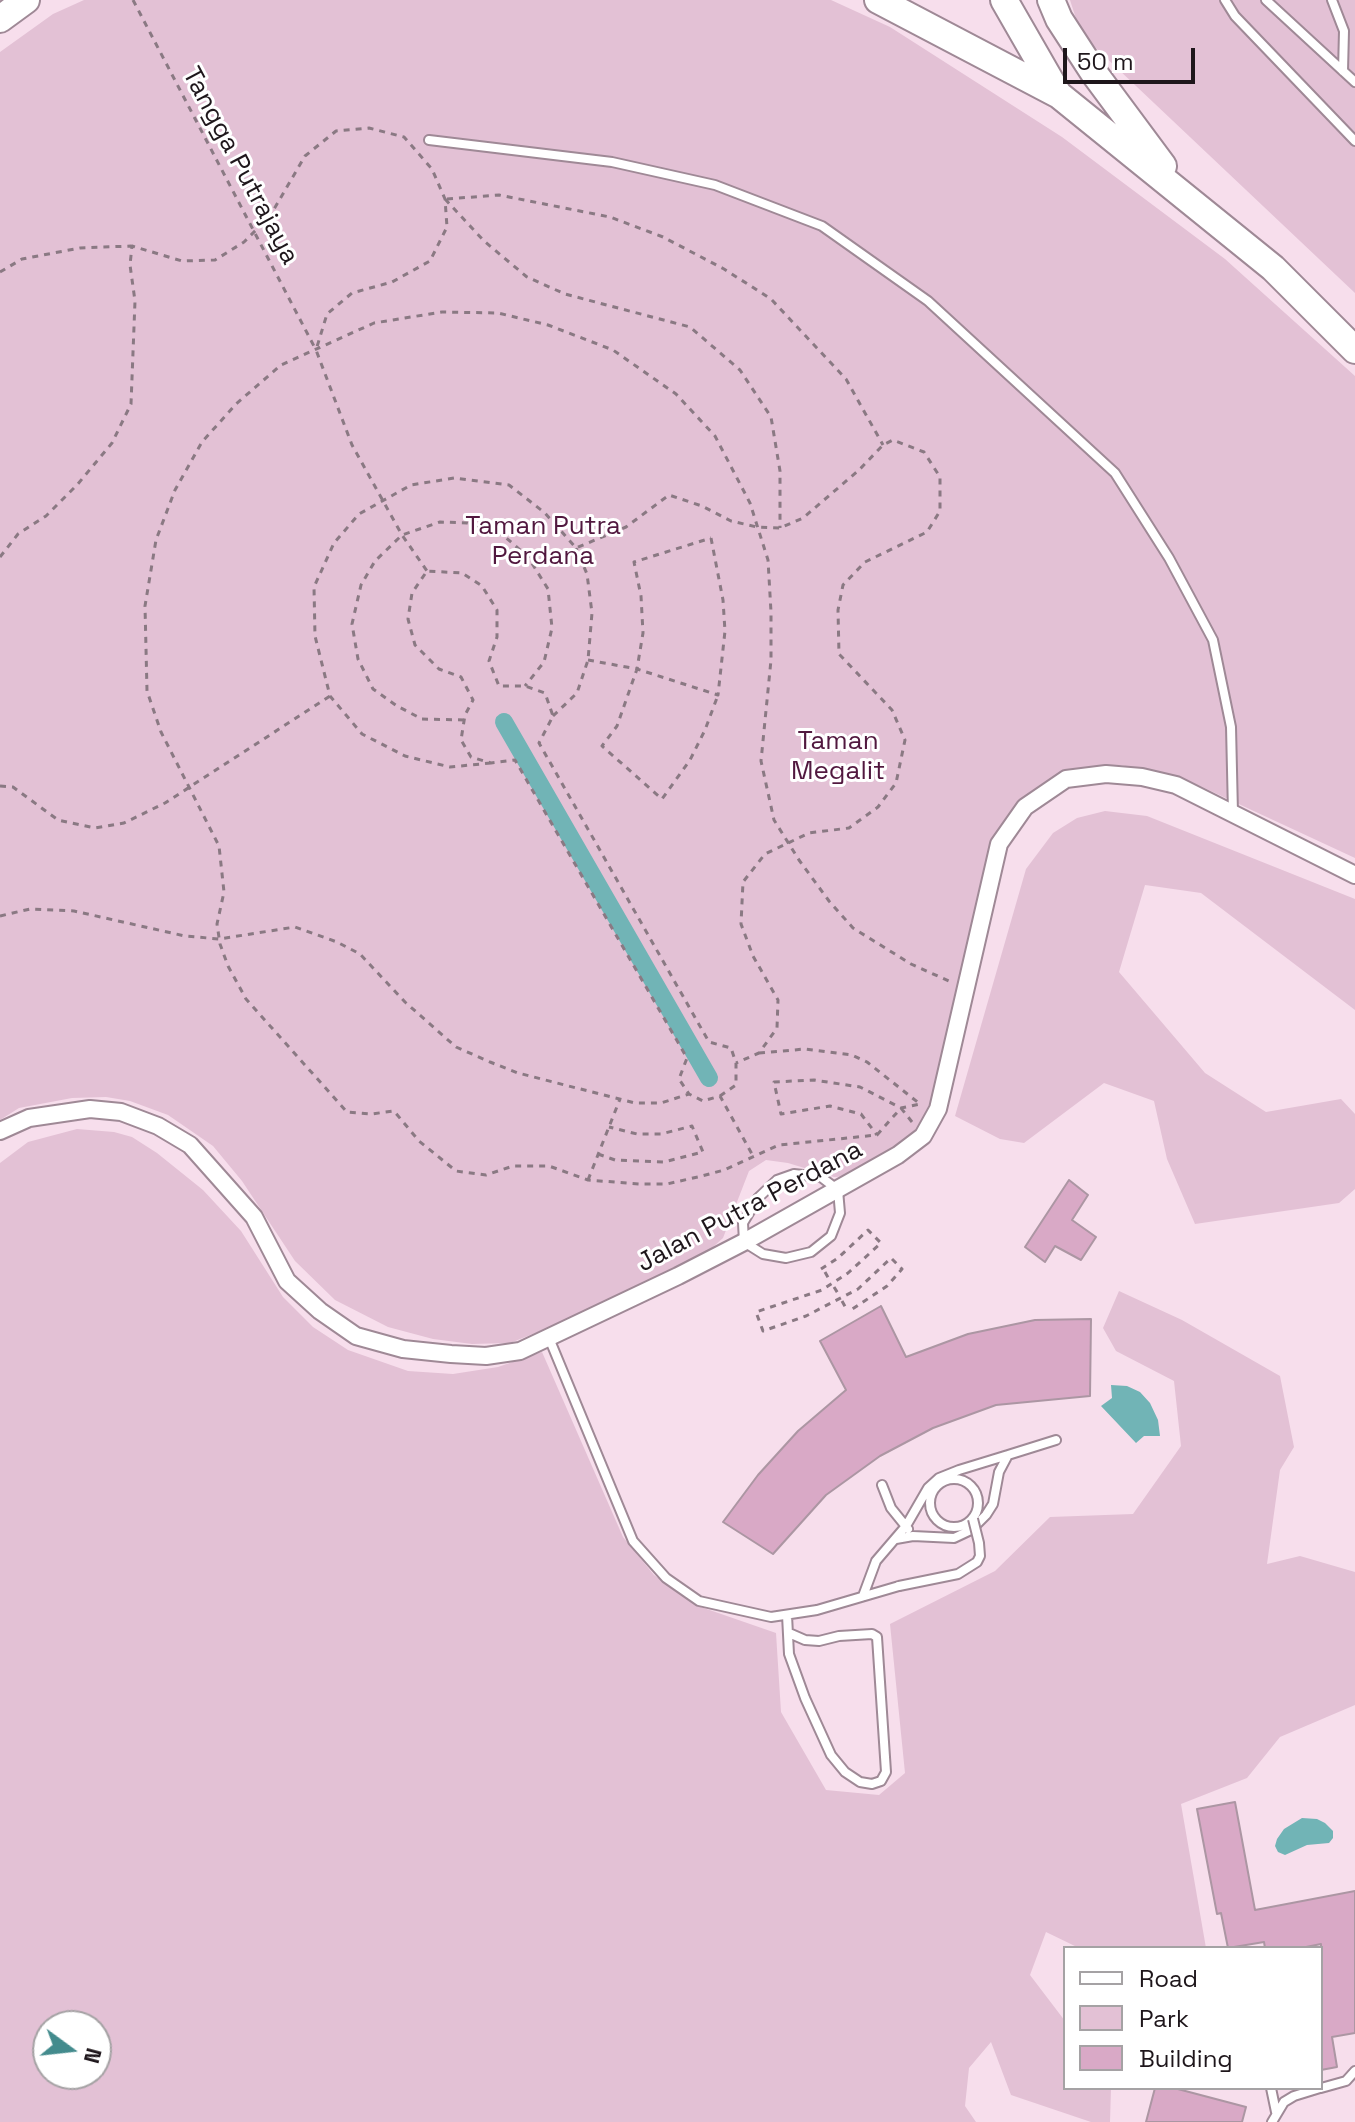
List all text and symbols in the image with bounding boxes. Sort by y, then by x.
scale bar [1067,32,1199,82]
text: 50 m [1077,46,1134,77]
street label: Tangga Putrajaya [175,62,305,270]
park label: Taman Putra Perdana [465,511,621,572]
park label: Taman Megalit [791,726,885,788]
street label: Jalan Putra Perdana [632,1134,868,1280]
legend [1063,1946,1323,2090]
text: Road [1139,1963,1198,1994]
text: Park [1139,2003,1189,2034]
north arrow [32,2010,112,2090]
text: Building [1139,2043,1233,2074]
text: N [78,2045,109,2066]

